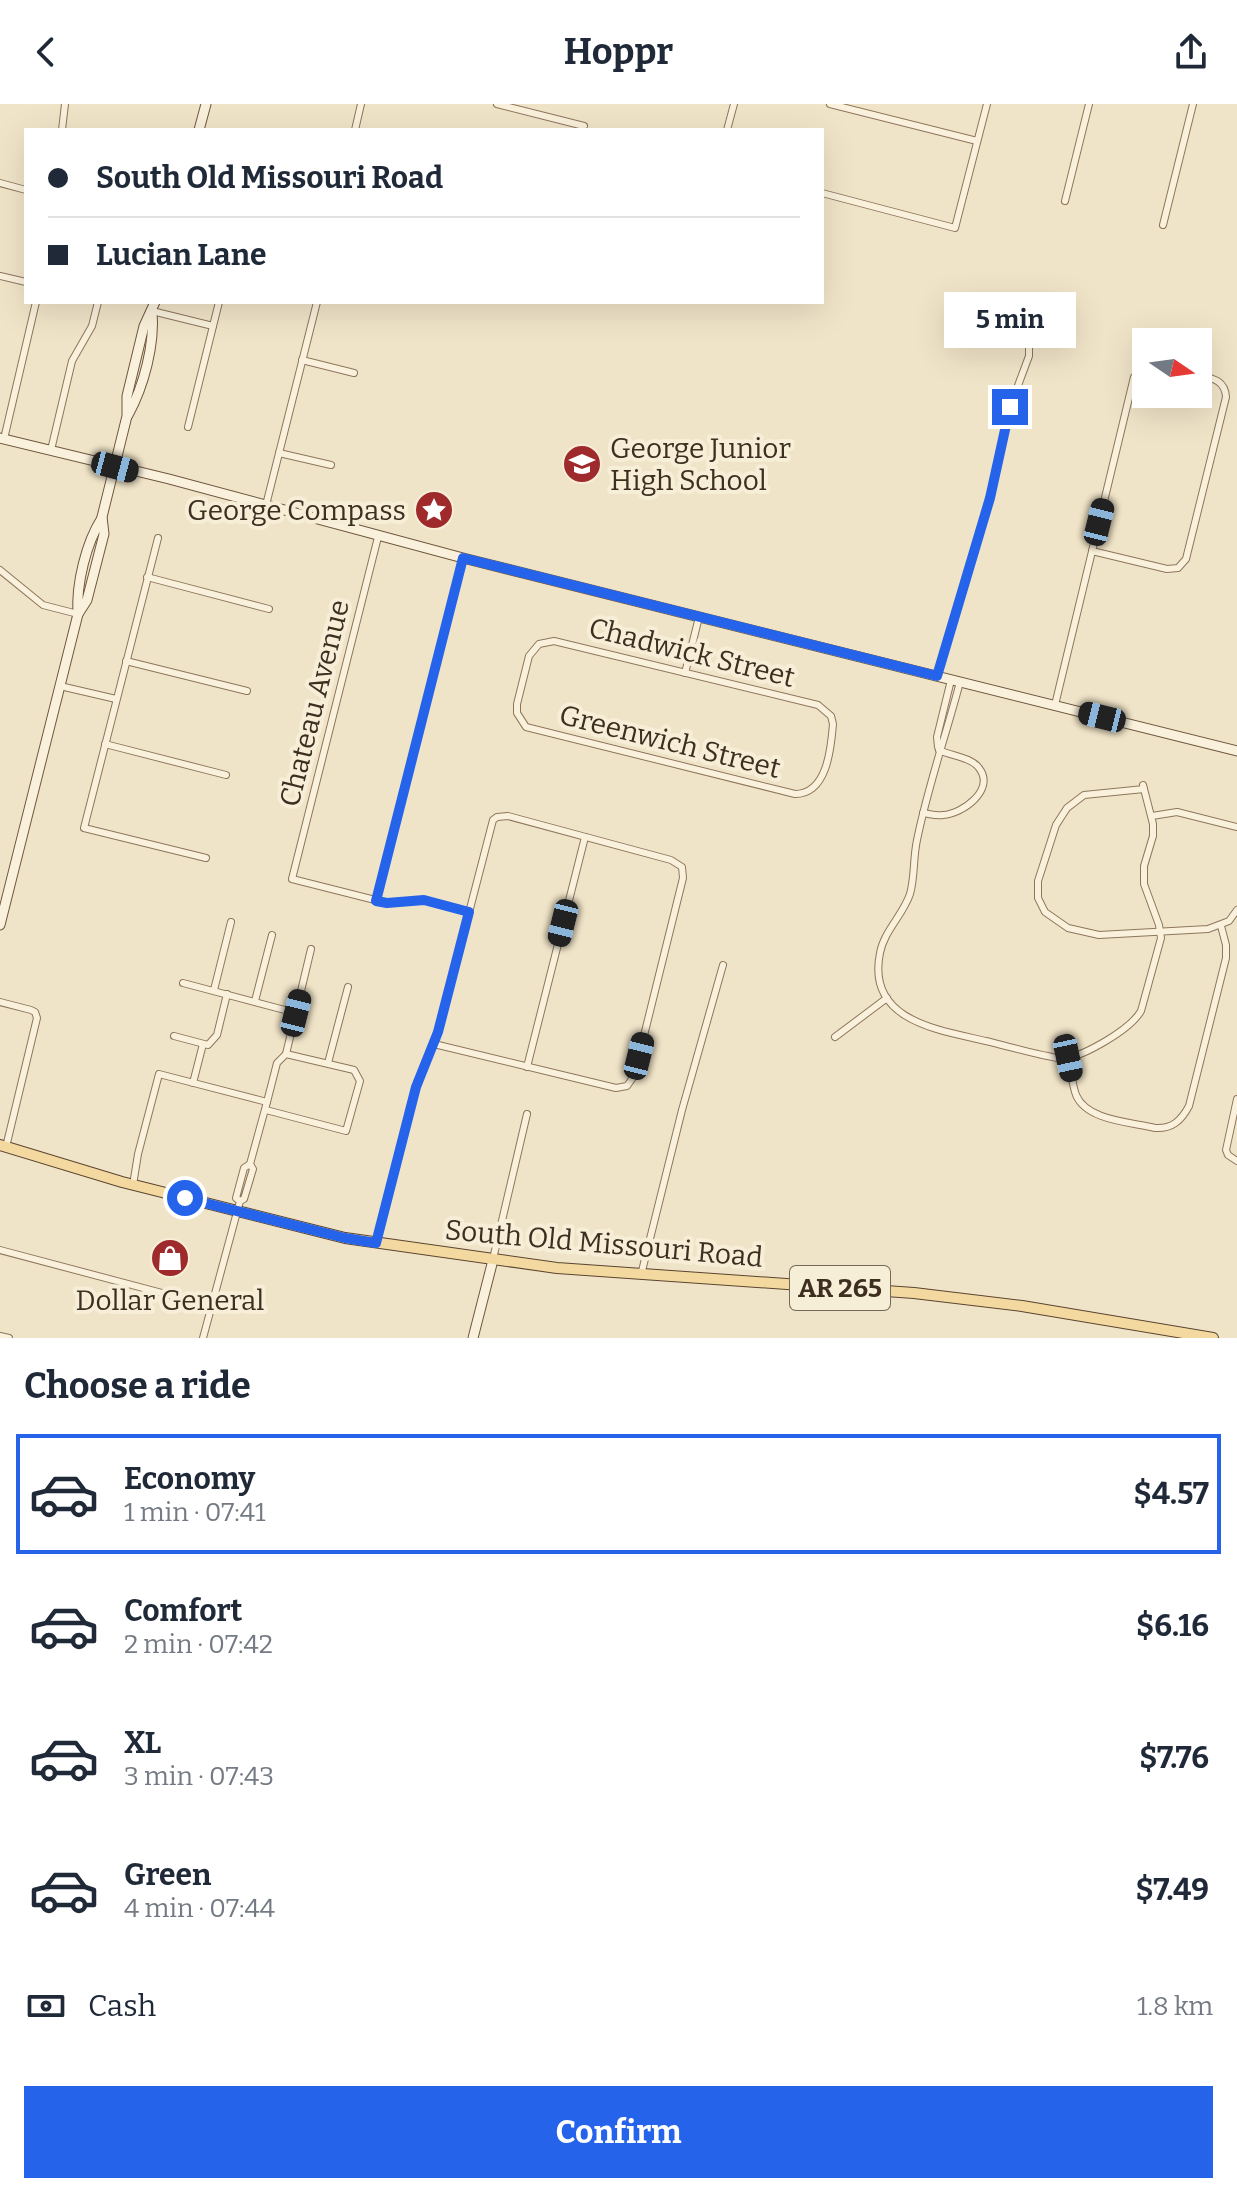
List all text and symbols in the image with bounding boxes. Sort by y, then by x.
icon: back [24,30,68,74]
text: Hoppr [564,30,673,74]
icon: share [1169,30,1213,74]
text: South Old Missouri Road [96,160,443,196]
text: Lucian Lane [96,237,266,273]
callout: 5 min [944,291,1076,347]
text: 5 min [976,304,1044,335]
north arrow [1132,328,1212,408]
map controls [1132,328,1212,408]
route end [992,389,1028,425]
place label: George Junior High School [610,432,791,497]
school or university icon: George Junior High School [561,443,603,485]
car [89,449,141,485]
place icon: George Compass [413,489,455,531]
place label: George Compass [187,494,406,527]
car [1082,496,1116,548]
street label: Chateau Avenue [273,596,356,810]
street label: Chadwick Street [586,611,798,694]
street label: Greenwich Street [556,698,784,785]
car [1076,700,1128,734]
car [546,897,580,949]
car [279,987,313,1039]
car [622,1030,656,1082]
car [1051,1032,1085,1084]
route start [167,1180,203,1216]
street label: South Old Missouri Road [444,1213,764,1274]
shop icon: Dollar General [149,1237,191,1279]
road number: AR 265 [790,1266,890,1310]
place label: Dollar General [76,1284,264,1317]
text: Choose a ride [24,1364,251,1408]
icon: car [28,1458,100,1530]
text: Economy [124,1461,255,1497]
text: $4.57 [1134,1476,1209,1512]
text: 1 min · 07:41 [124,1497,266,1528]
icon: car [28,1590,100,1662]
text: Comfort [124,1593,242,1629]
text: $6.16 [1136,1608,1209,1644]
text: 2 min · 07:42 [124,1629,273,1660]
icon: car [28,1722,100,1794]
text: XL [124,1725,161,1761]
text: $7.76 [1139,1740,1209,1776]
text: 3 min · 07:43 [124,1761,274,1792]
icon: car [28,1854,100,1926]
text: Green [124,1857,211,1893]
text: $7.49 [1136,1872,1209,1908]
text: 4 min · 07:44 [124,1893,275,1924]
icon: cash [24,1984,68,2028]
text: Cash [88,1988,156,2024]
text: 1.8 km [1137,1991,1213,2022]
button: Confirm [24,2086,1213,2178]

